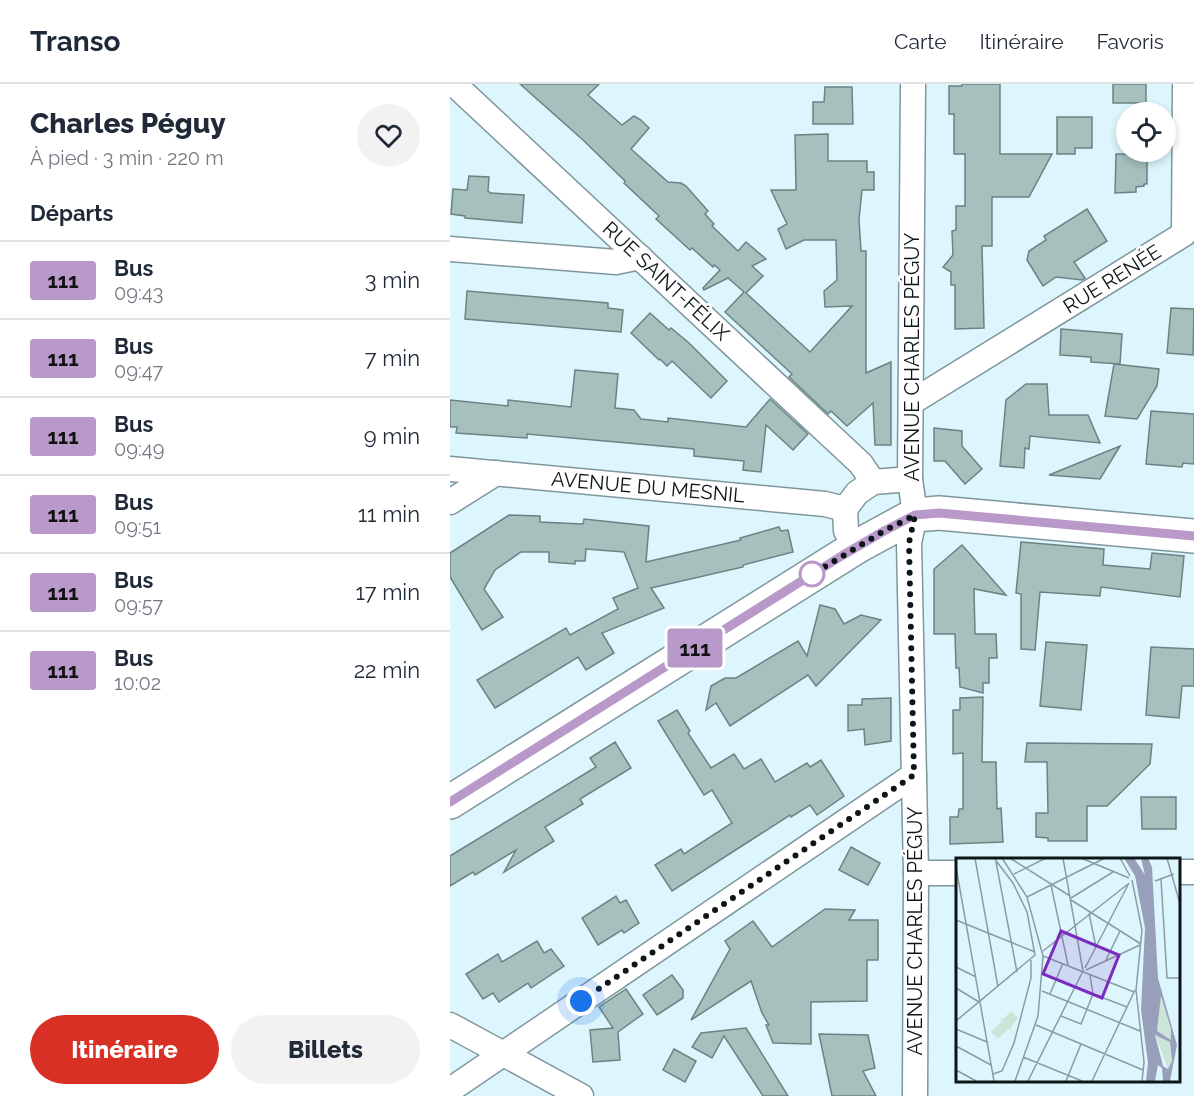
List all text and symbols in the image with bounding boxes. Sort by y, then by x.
text: Transo [30,25,120,58]
text: Carte [894,29,946,54]
text: Itinéraire [979,29,1063,54]
text: Favoris [1096,29,1164,54]
map controls [1116,102,1176,162]
button: locate [1116,102,1176,162]
button: heart [357,104,420,167]
text: Charles Péguy [30,107,226,140]
text: À pied · 3 min · 220 m [30,146,224,170]
text: Départs [30,200,113,226]
street label: RUE SAINT-FÉLIX [598,216,734,346]
street label: AVENUE CHARLES PÉGUY [900,233,924,481]
street label: RUE RENÉE [1059,240,1165,318]
text: Bus [114,255,153,281]
text: 3 min [365,267,420,293]
text: 111 [47,268,79,293]
text: 09:43 [114,281,163,305]
text: Bus [114,333,153,359]
text: 7 min [365,345,420,371]
text: 111 [47,346,79,371]
text: 09:47 [114,359,163,383]
text: Bus [114,411,153,437]
text: 9 min [364,423,420,449]
text: 111 [47,424,79,449]
text: 09:49 [114,437,164,461]
street label: AVENUE DU MESNIL [550,467,746,507]
text: Bus [114,489,153,515]
text: 11 min [358,501,420,527]
text: 111 [47,502,79,527]
text: 09:51 [114,515,161,539]
unlabelled marker [799,561,825,587]
text: Bus [114,567,153,593]
text: 17 min [355,579,420,605]
text: 111 [47,580,79,605]
text: 09:57 [114,593,163,617]
line badge: 111 [660,628,730,668]
text: 111 [679,636,711,661]
text: Bus [114,645,153,671]
text: 22 min [354,657,420,683]
text: 111 [47,658,79,683]
text: 10:02 [114,671,161,695]
street label: AVENUE CHARLES PÉGUY [903,807,927,1055]
inset map [956,858,1179,1081]
your location [566,986,596,1016]
button: Itinéraire [30,1015,219,1084]
button: Billets [231,1015,420,1084]

